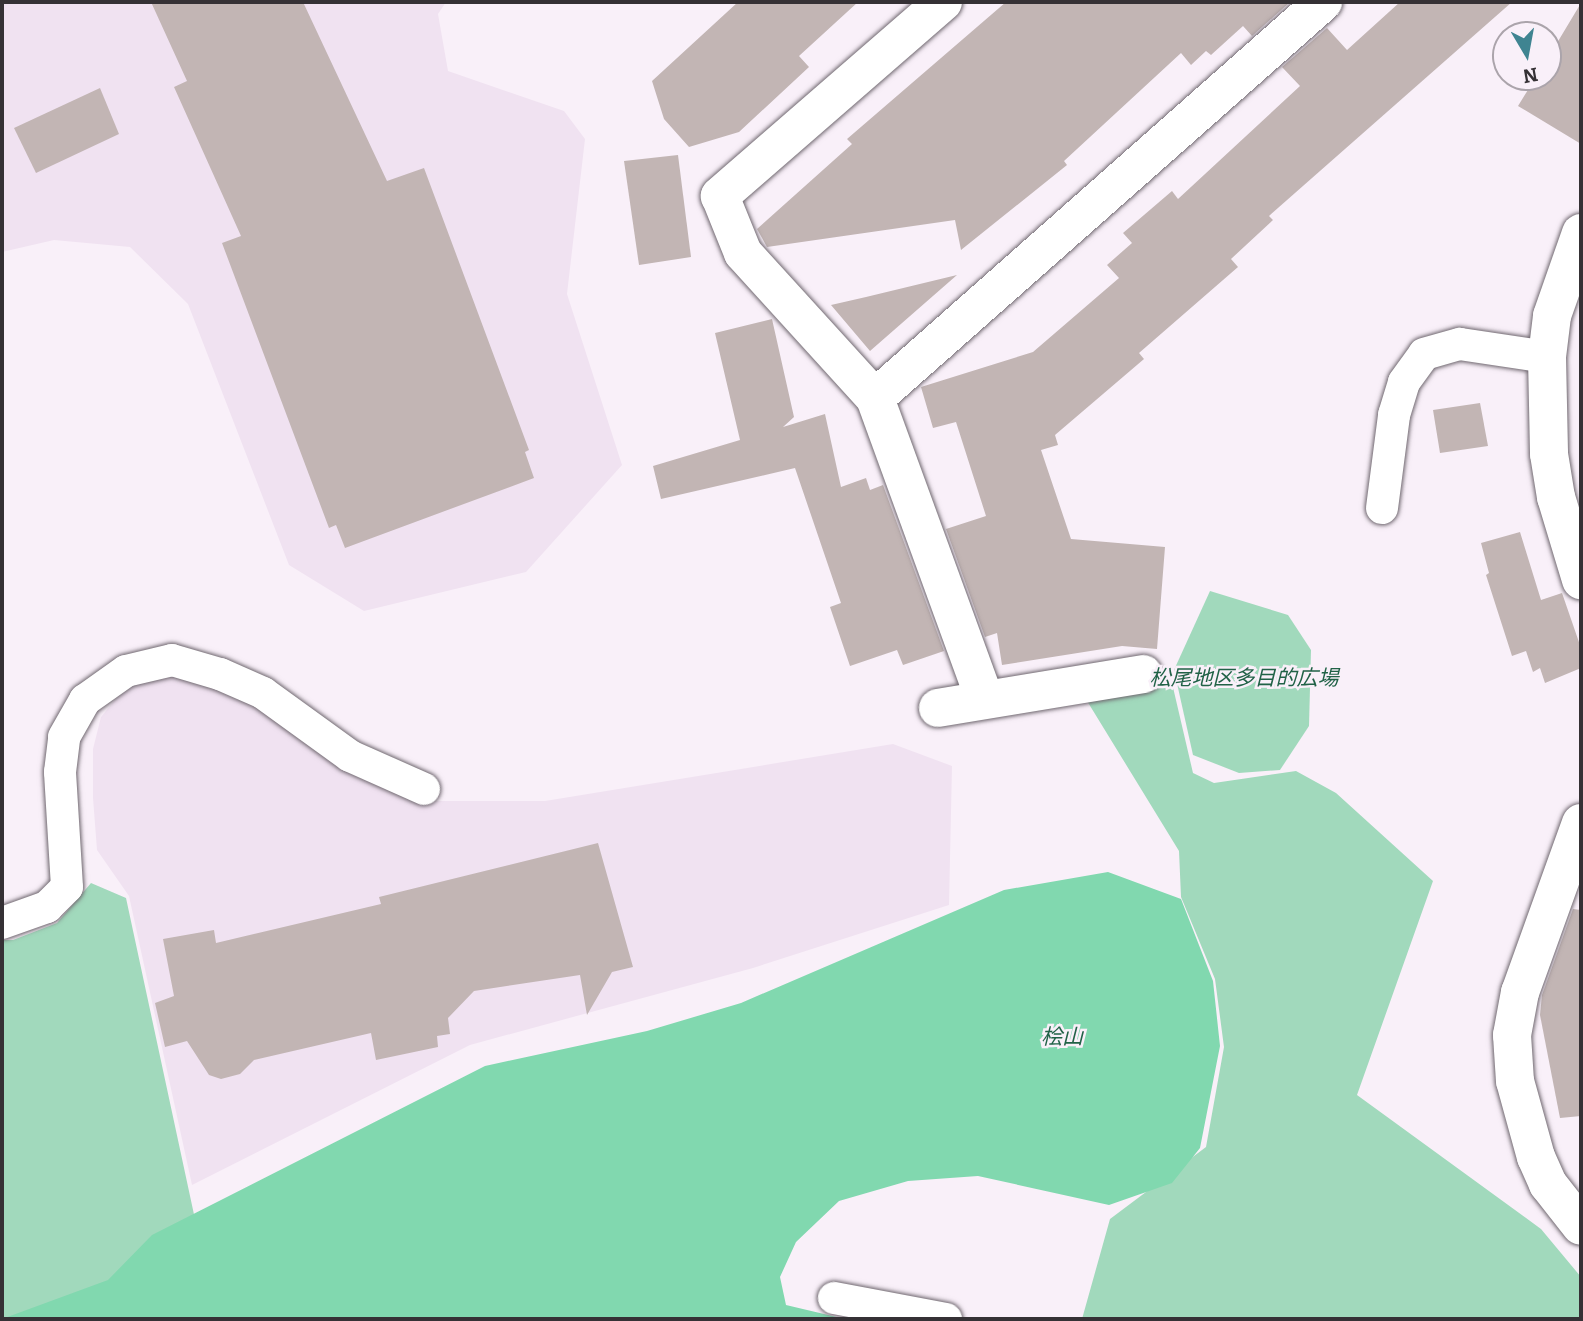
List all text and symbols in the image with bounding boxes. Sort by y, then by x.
north arrow [1492,21,1562,91]
text: N [1521,63,1540,88]
park label: 松尾地区多目的広場 [1150,665,1338,691]
park label: 桧山 [1041,1024,1083,1050]

